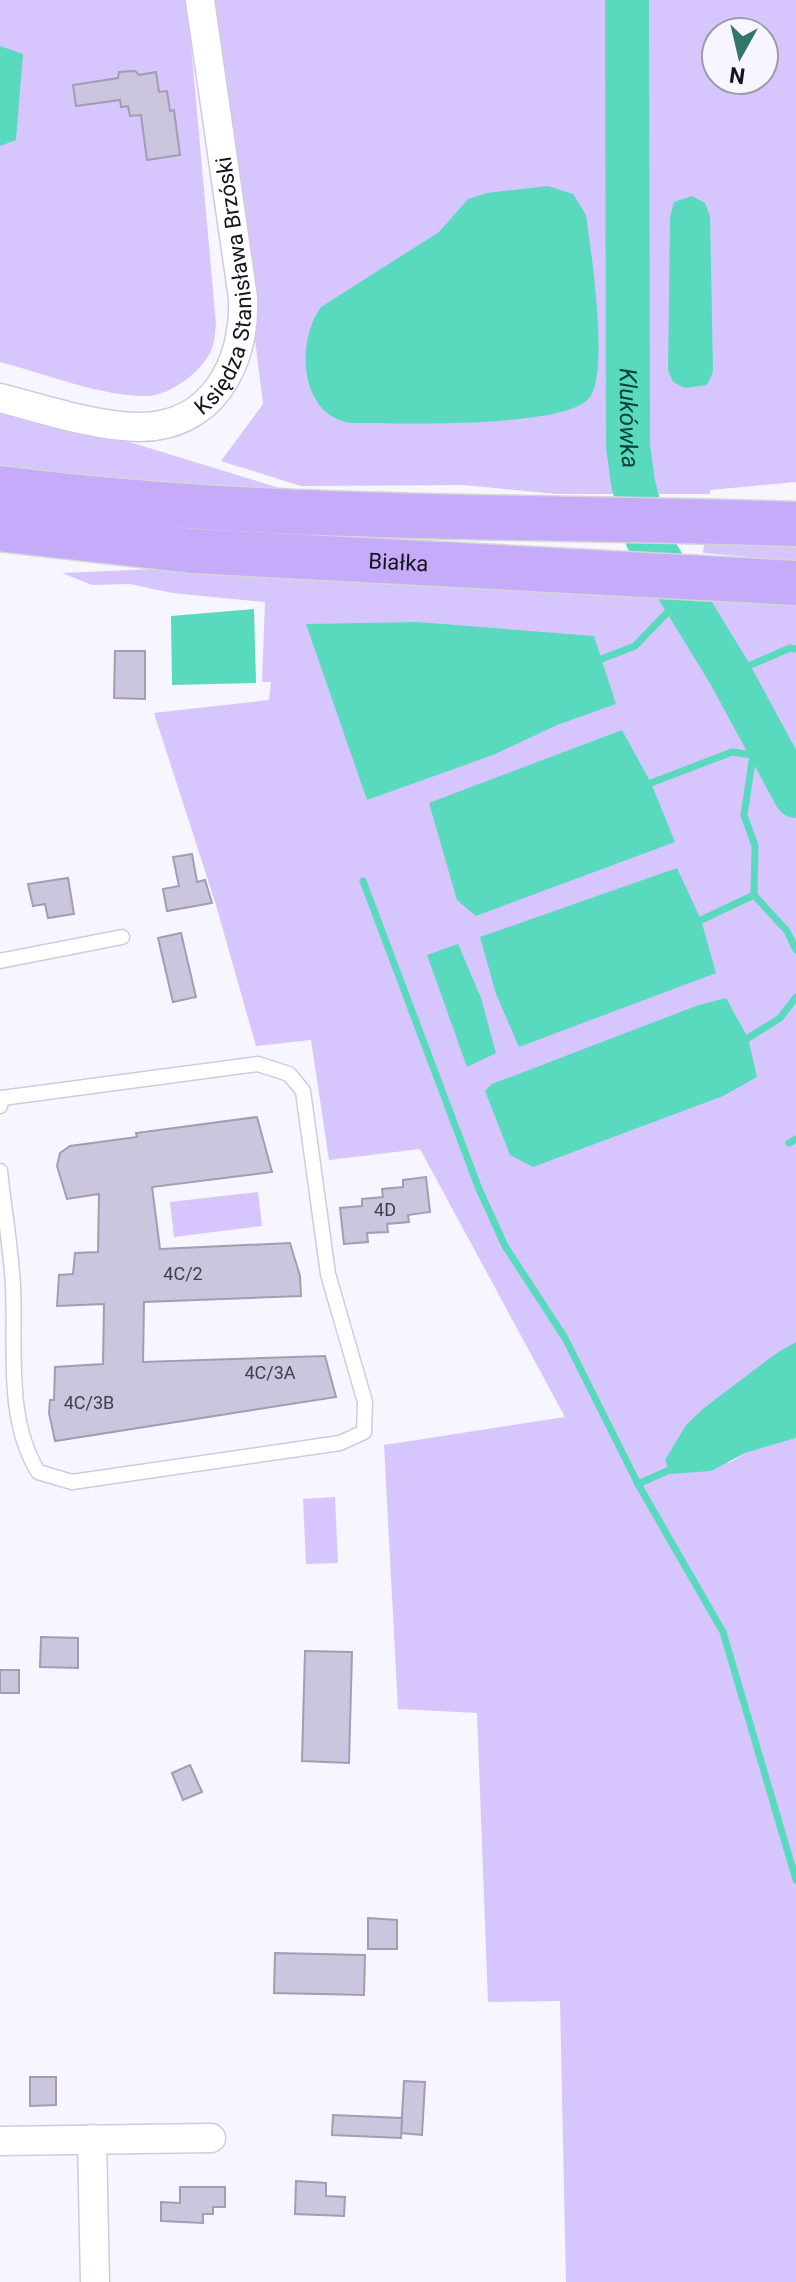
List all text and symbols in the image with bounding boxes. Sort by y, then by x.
north arrow [700,16,780,96]
text: N [728,62,747,89]
street label: Księdza Stanisława Brzóski [189,155,256,420]
water label: Klukówka [614,368,645,470]
street label: Białka [368,548,429,576]
house number: 4D [374,1199,396,1220]
house number: 4C/2 [163,1263,203,1284]
house number: 4C/3A [244,1362,296,1383]
house number: 4C/3B [64,1392,114,1413]

